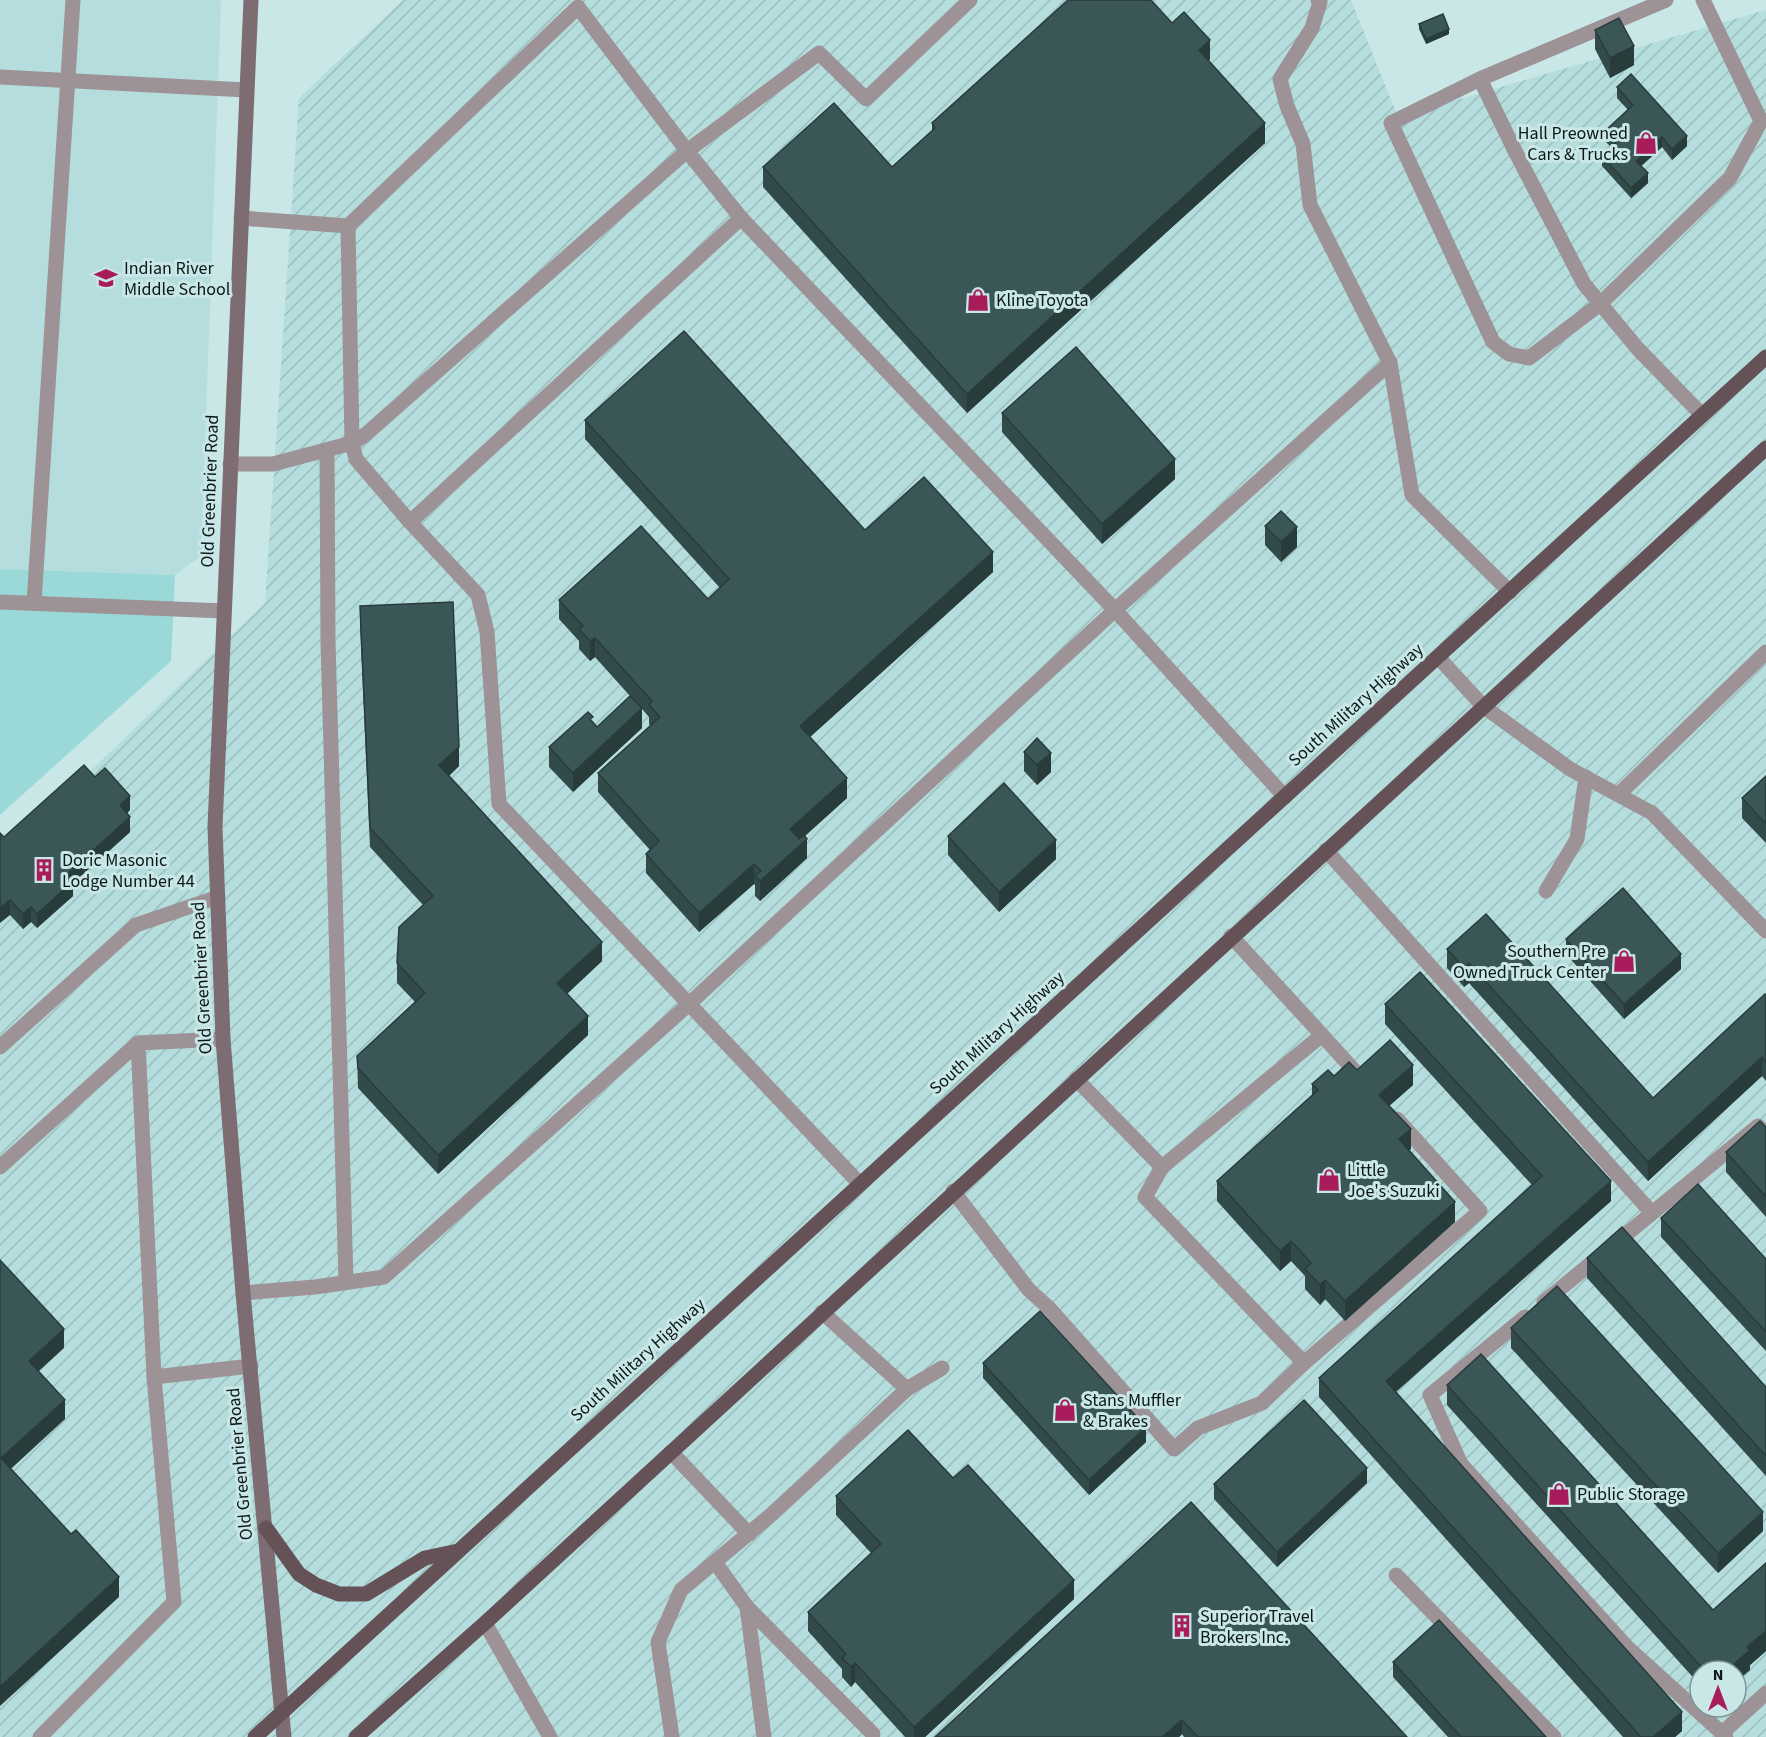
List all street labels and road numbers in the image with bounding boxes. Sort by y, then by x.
street label: Old Greenbrier Road [195,414,225,568]
street label: South Military Highway [1283,637,1429,772]
street label: Old Greenbrier Road [186,901,218,1055]
street label: South Military Highway [924,965,1070,1100]
street label: South Military Highway [565,1292,711,1427]
street label: Old Greenbrier Road [221,1387,259,1541]

